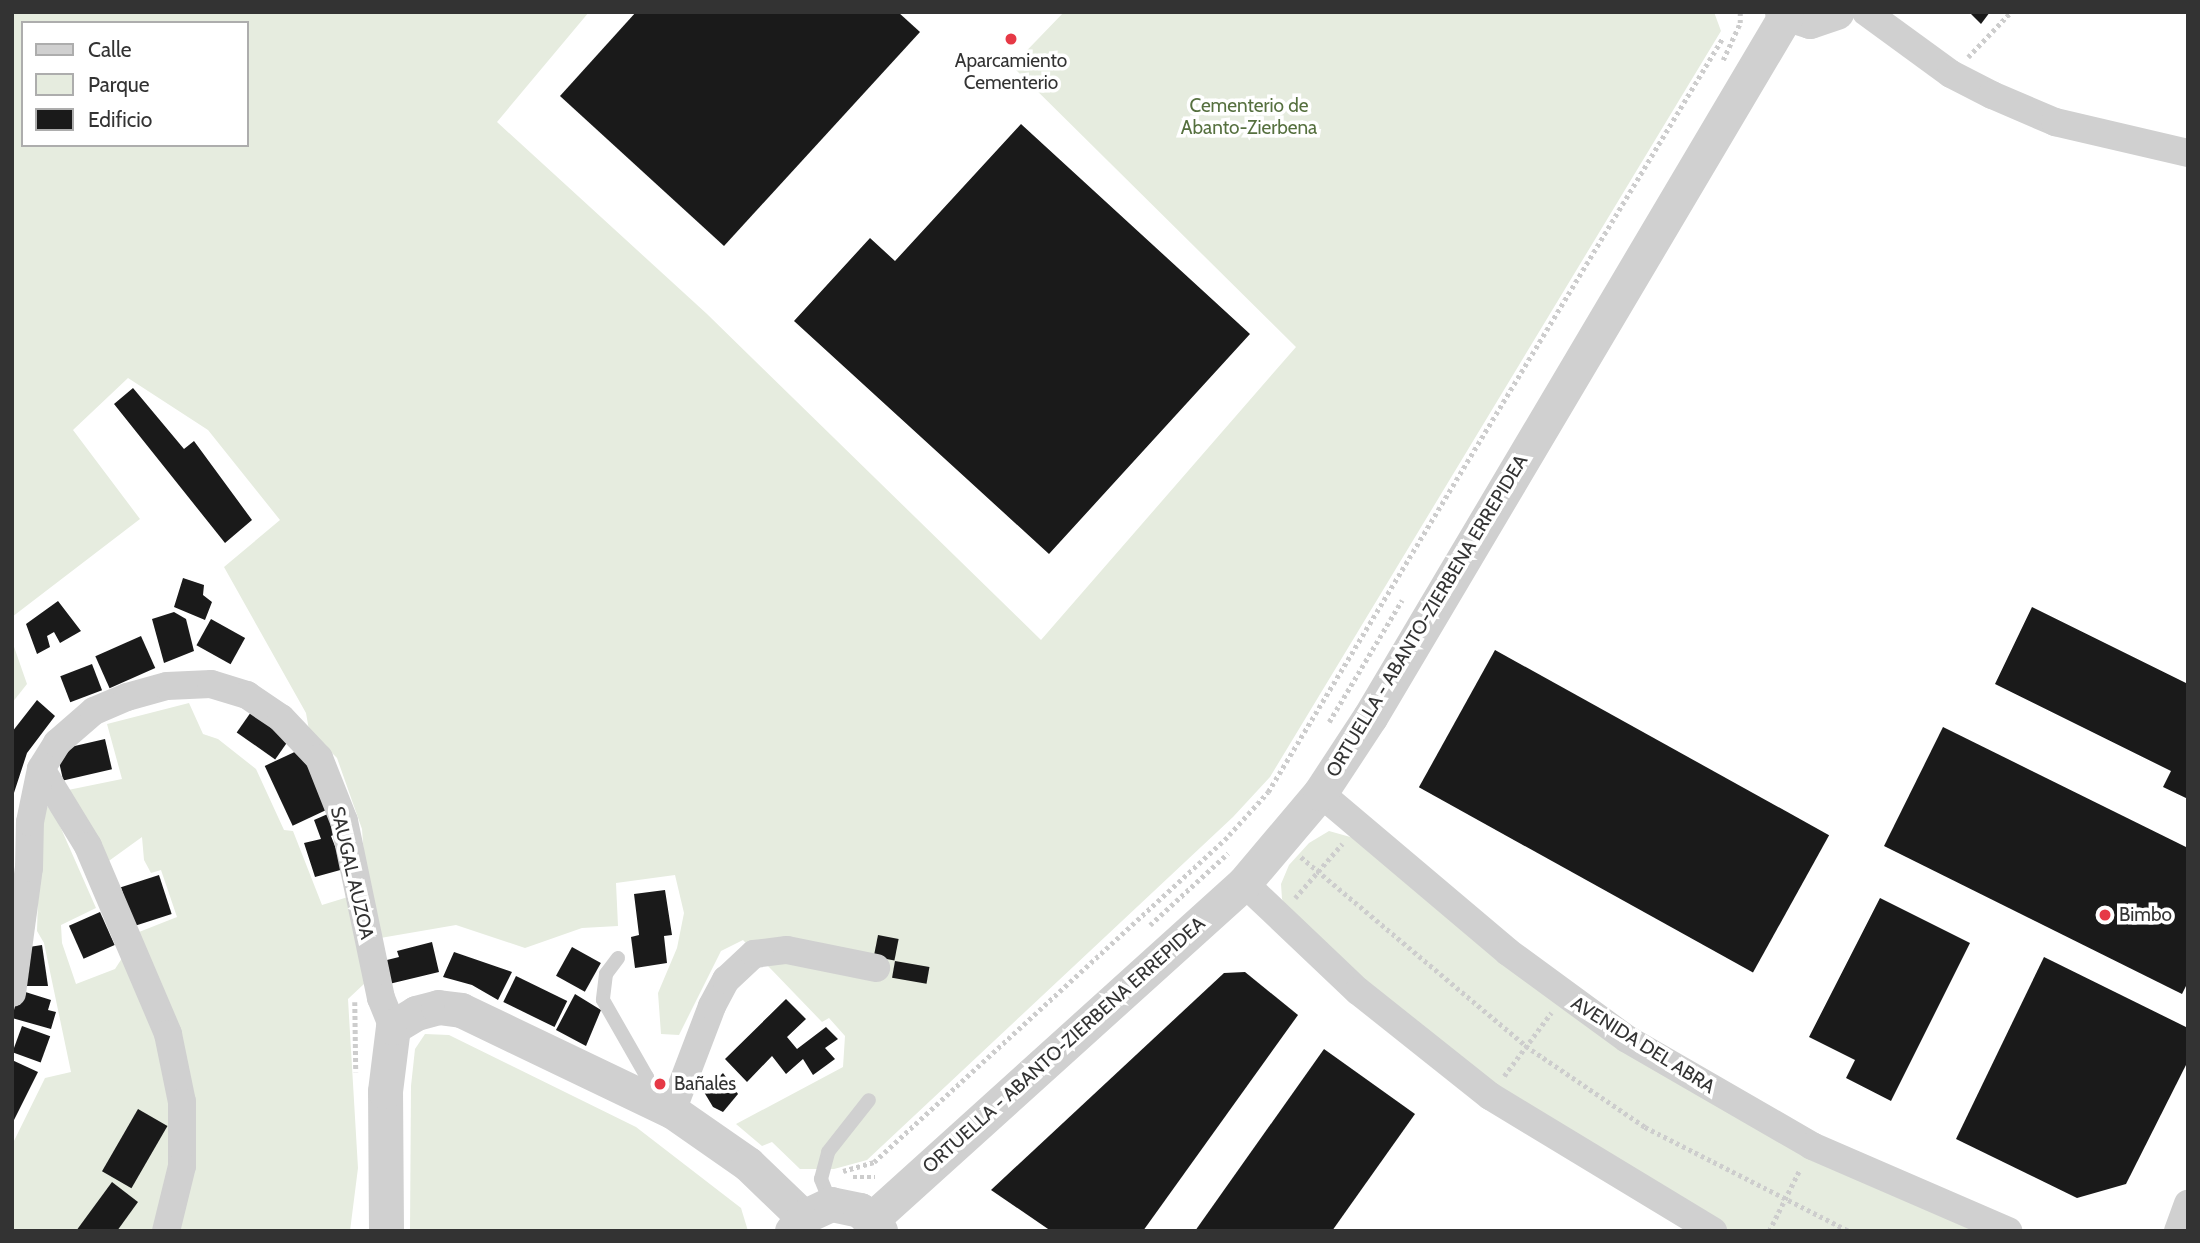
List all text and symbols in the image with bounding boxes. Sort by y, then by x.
legend [21,21,248,147]
marker: Aparcamiento Cementerio [1003,31,1019,47]
text: Calle [88,37,132,62]
place label: Aparcamiento Cementerio [955,50,1067,94]
text: Parque [88,72,150,97]
park label: Cementerio de Abanto-Zierbena [1181,95,1317,139]
text: Edificio [88,107,152,132]
street label: ORTUELLA - ABANTO-ZIERBENA ERREPIDEA [1321,451,1533,781]
street label: SAUGAL AUZOA [326,804,378,942]
place label: Bimbo [2119,904,2172,926]
marker: Bimbo [2097,907,2113,923]
street label: ORTUELLA - ABANTO-ZIERBENA ERREPIDEA [918,912,1210,1178]
street label: AVENIDA DEL ABRA [1567,992,1719,1098]
place label: Bañales [674,1073,736,1095]
marker: Bañales [652,1076,668,1092]

